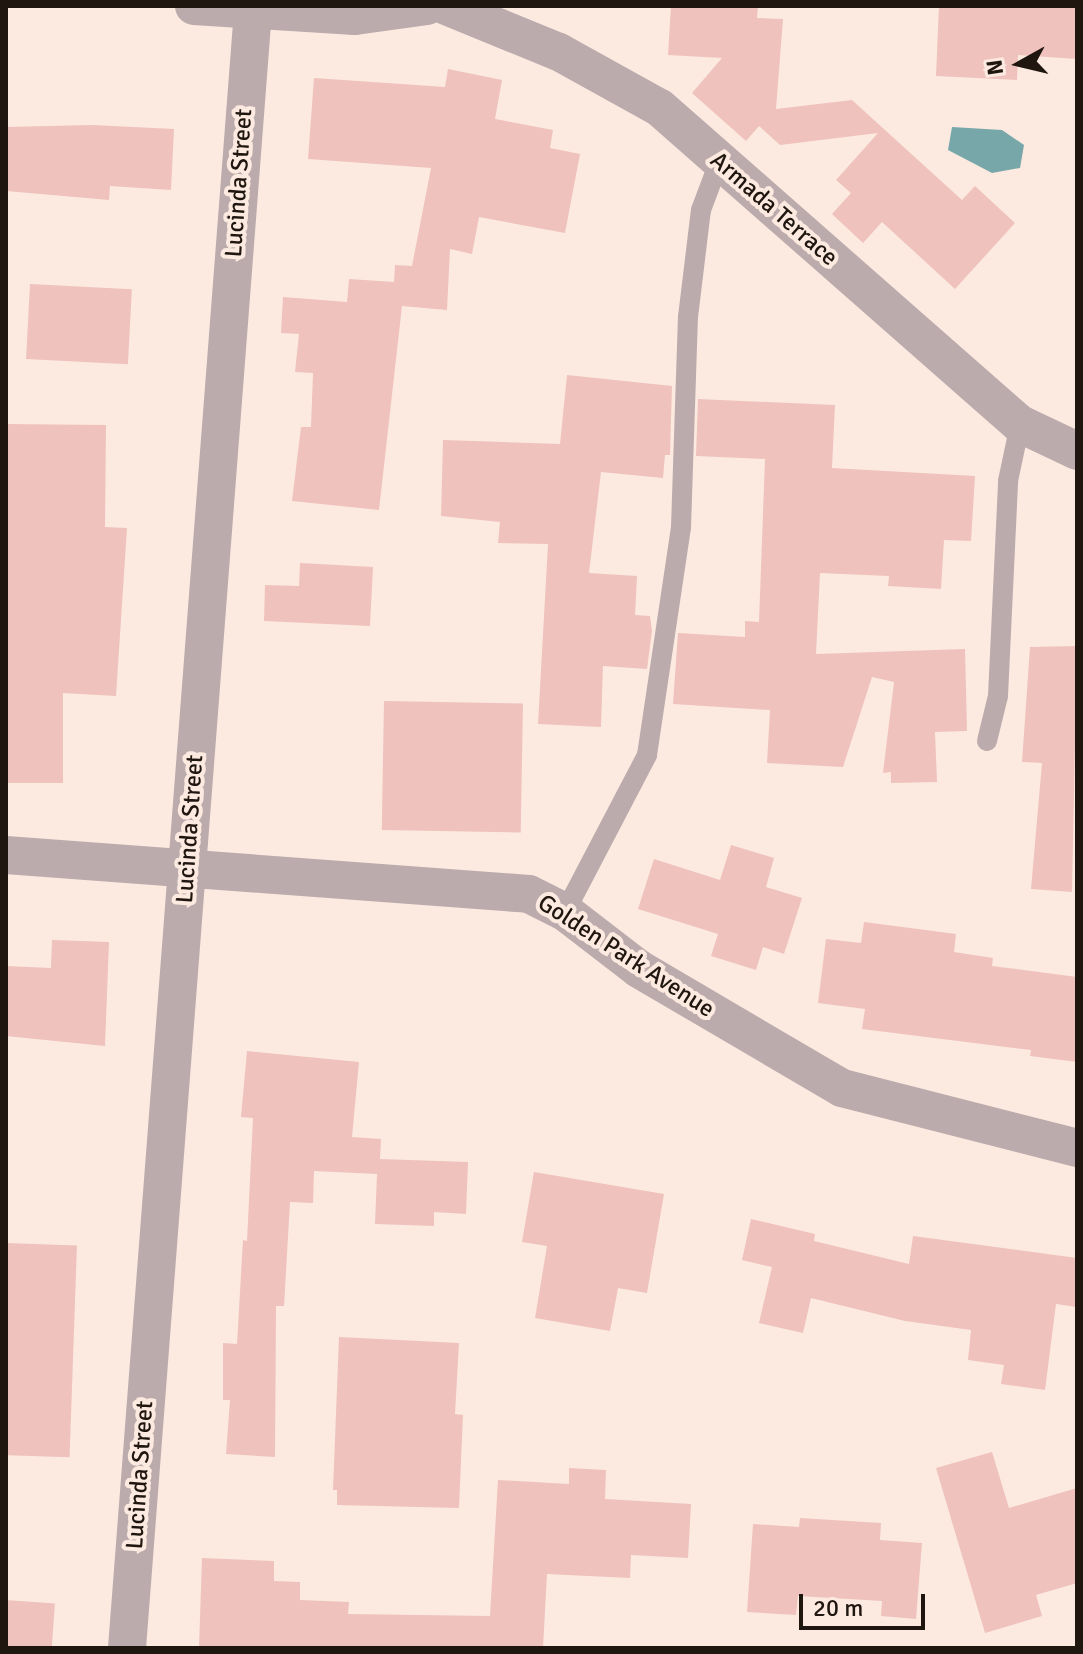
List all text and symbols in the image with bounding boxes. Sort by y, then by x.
north arrow [979,24,1059,104]
text: N [980,58,1009,77]
street label: Lucinda Street [219,108,259,258]
street label: Armada Terrace [704,146,844,272]
street label: Lucinda Street [170,754,210,904]
street label: Golden Park Avenue [532,888,720,1024]
street label: Lucinda Street [120,1400,160,1550]
scale bar [803,1578,929,1628]
text: 20 m [813,1593,863,1623]

